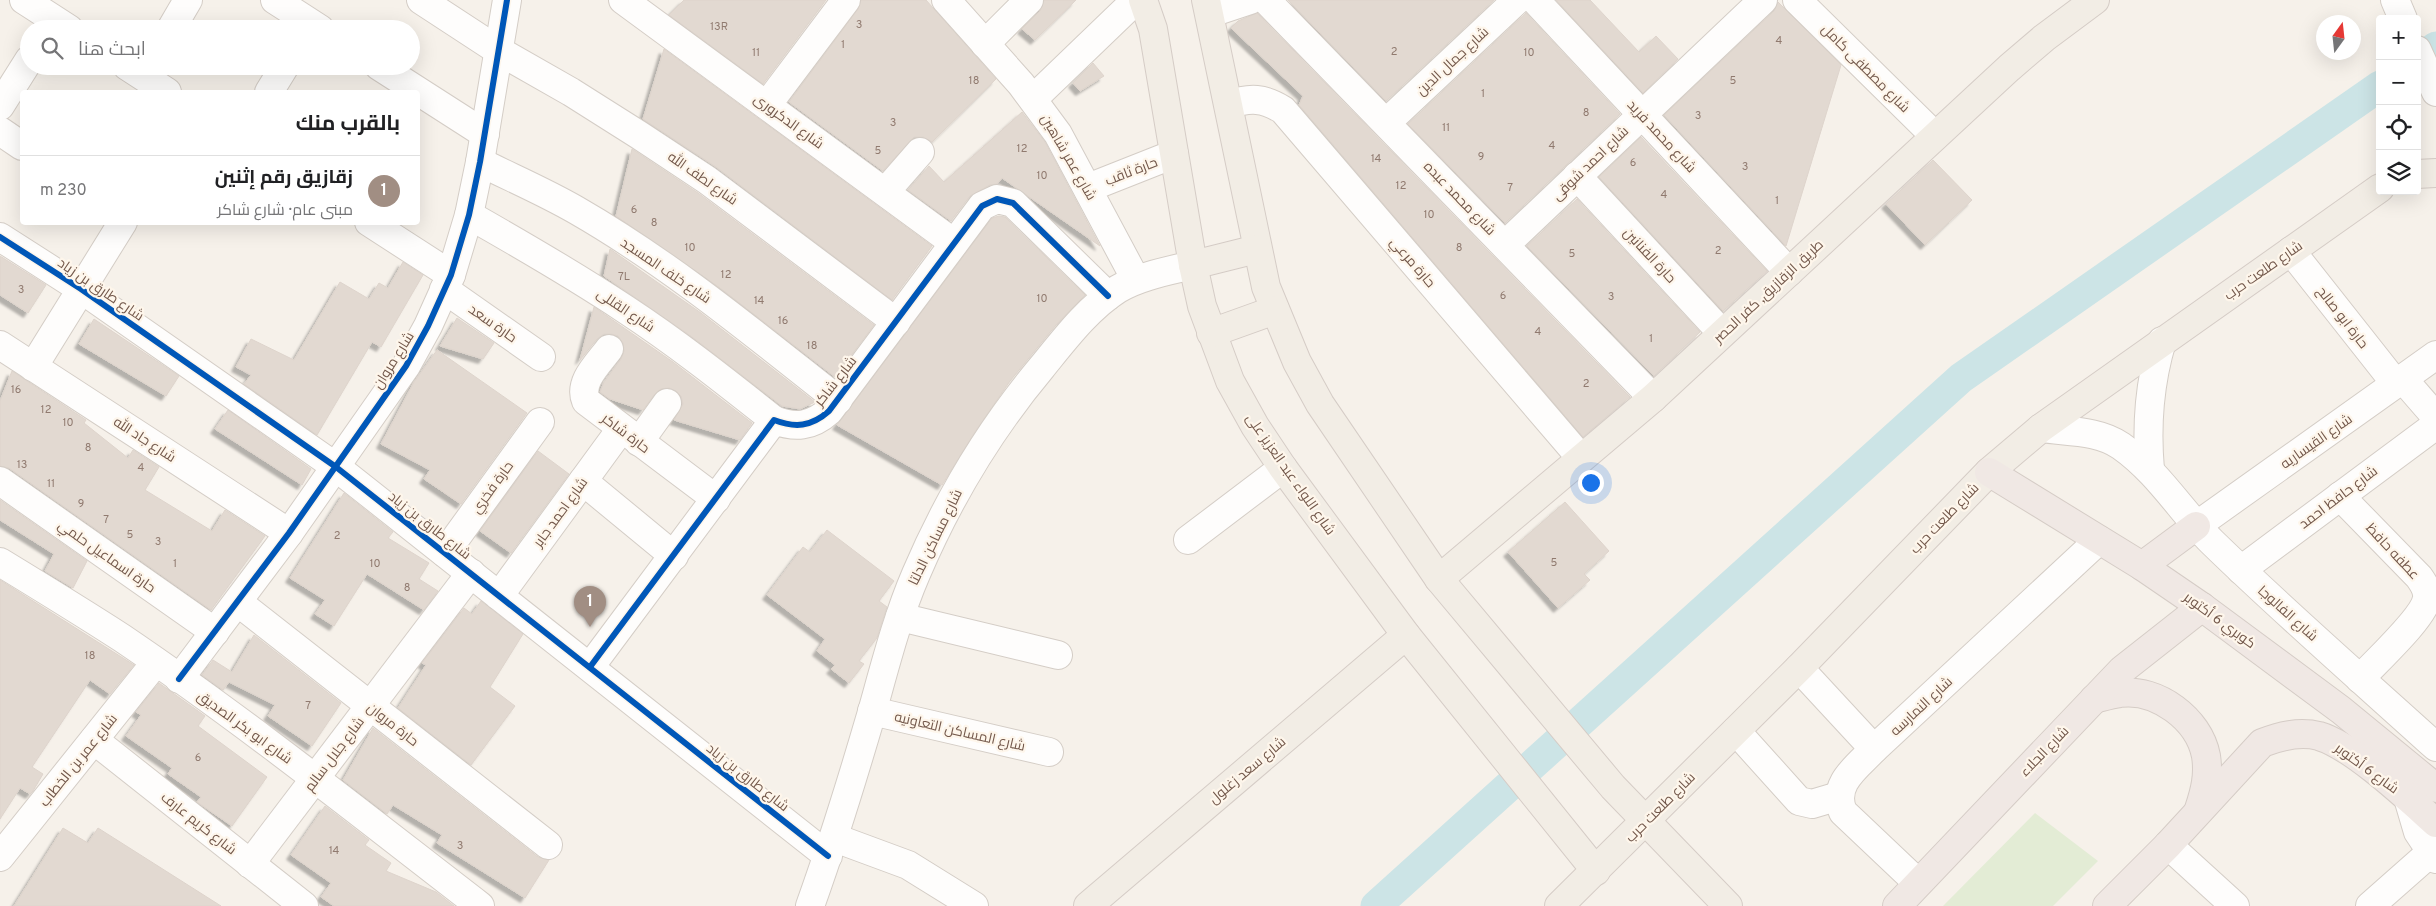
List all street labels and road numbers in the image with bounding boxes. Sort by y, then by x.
street label: شارع مصطفى كامل [1817,21,1913,117]
street label: شارع جمال الدين [1413,24,1493,100]
street label: شارع الدكرورى [750,91,826,153]
street label: شارع محمد فريد [1623,97,1699,177]
street label: شارع عمر شاهين [1036,112,1099,204]
street label: شارع احمد شوقى [1549,123,1633,205]
street label: شارع لطف الله [664,147,741,210]
street label: حارة ثاقب [1103,155,1160,190]
street label: شارع محمد عبده [1419,159,1498,240]
street label: حارة الفنانين [1619,225,1679,287]
street label: حارة مرعي [1384,234,1438,293]
street label: شارع خلف المسجد [617,235,714,308]
street label: طريق الزقازيق, كفر الحصر [1710,237,1828,348]
street label: شارع طلعت حرب [2221,238,2306,305]
street label: شارع طارق بن زياد [54,255,146,325]
street label: حارة ابو صالح [2312,283,2371,352]
street label: شارع القللى [593,286,657,337]
street label: حارة سعد [465,301,520,347]
street label: شارع مروان [370,329,419,393]
street label: شارع شاكر [811,353,861,411]
street label: حارة شاكر [597,410,652,458]
street label: شارع اللواء عبد العزيز على [1241,411,1338,539]
street label: شارع القيساريه [2278,411,2356,473]
street label: شارع جاد الله [110,412,180,467]
street label: حارة فخري [468,458,520,519]
street label: شارع حافظ احمد [2296,463,2381,533]
street label: شارع احمد جابر [530,475,592,552]
street label: شارع طلعت حرب [1907,480,1983,558]
street label: شارع مساكن الدلتا [906,487,967,588]
street label: شارع طارق بن زياد [384,489,474,564]
street label: حارة اسماعيل حلمي [53,517,158,599]
street label: عطفه حافظ [2362,520,2422,584]
street label: شارع الفالوجا [2253,583,2321,646]
street label: كوبري 6 أكتوبر [2178,587,2260,655]
street label: شارع النمارسه [1887,674,1957,740]
street label: شارع ابو بكر الصديق [193,688,295,768]
street label: حارة مروان [363,700,421,751]
street label: شارع المساكن التعاونيه [893,709,1027,756]
street label: شارع عمر بن الخطاب [37,711,122,811]
street label: شارع جلال سالم [302,714,369,796]
street label: شارع الجلاء [2017,723,2073,781]
street label: شارع سعد زغلول [1206,734,1290,808]
street label: شارع 6 أكتوبر [2330,738,2403,798]
street label: شارع طارق بن زياد [702,741,792,816]
street label: شارع طلعت حرب [1623,770,1700,847]
street label: شارع كريم عارف [157,789,239,859]

